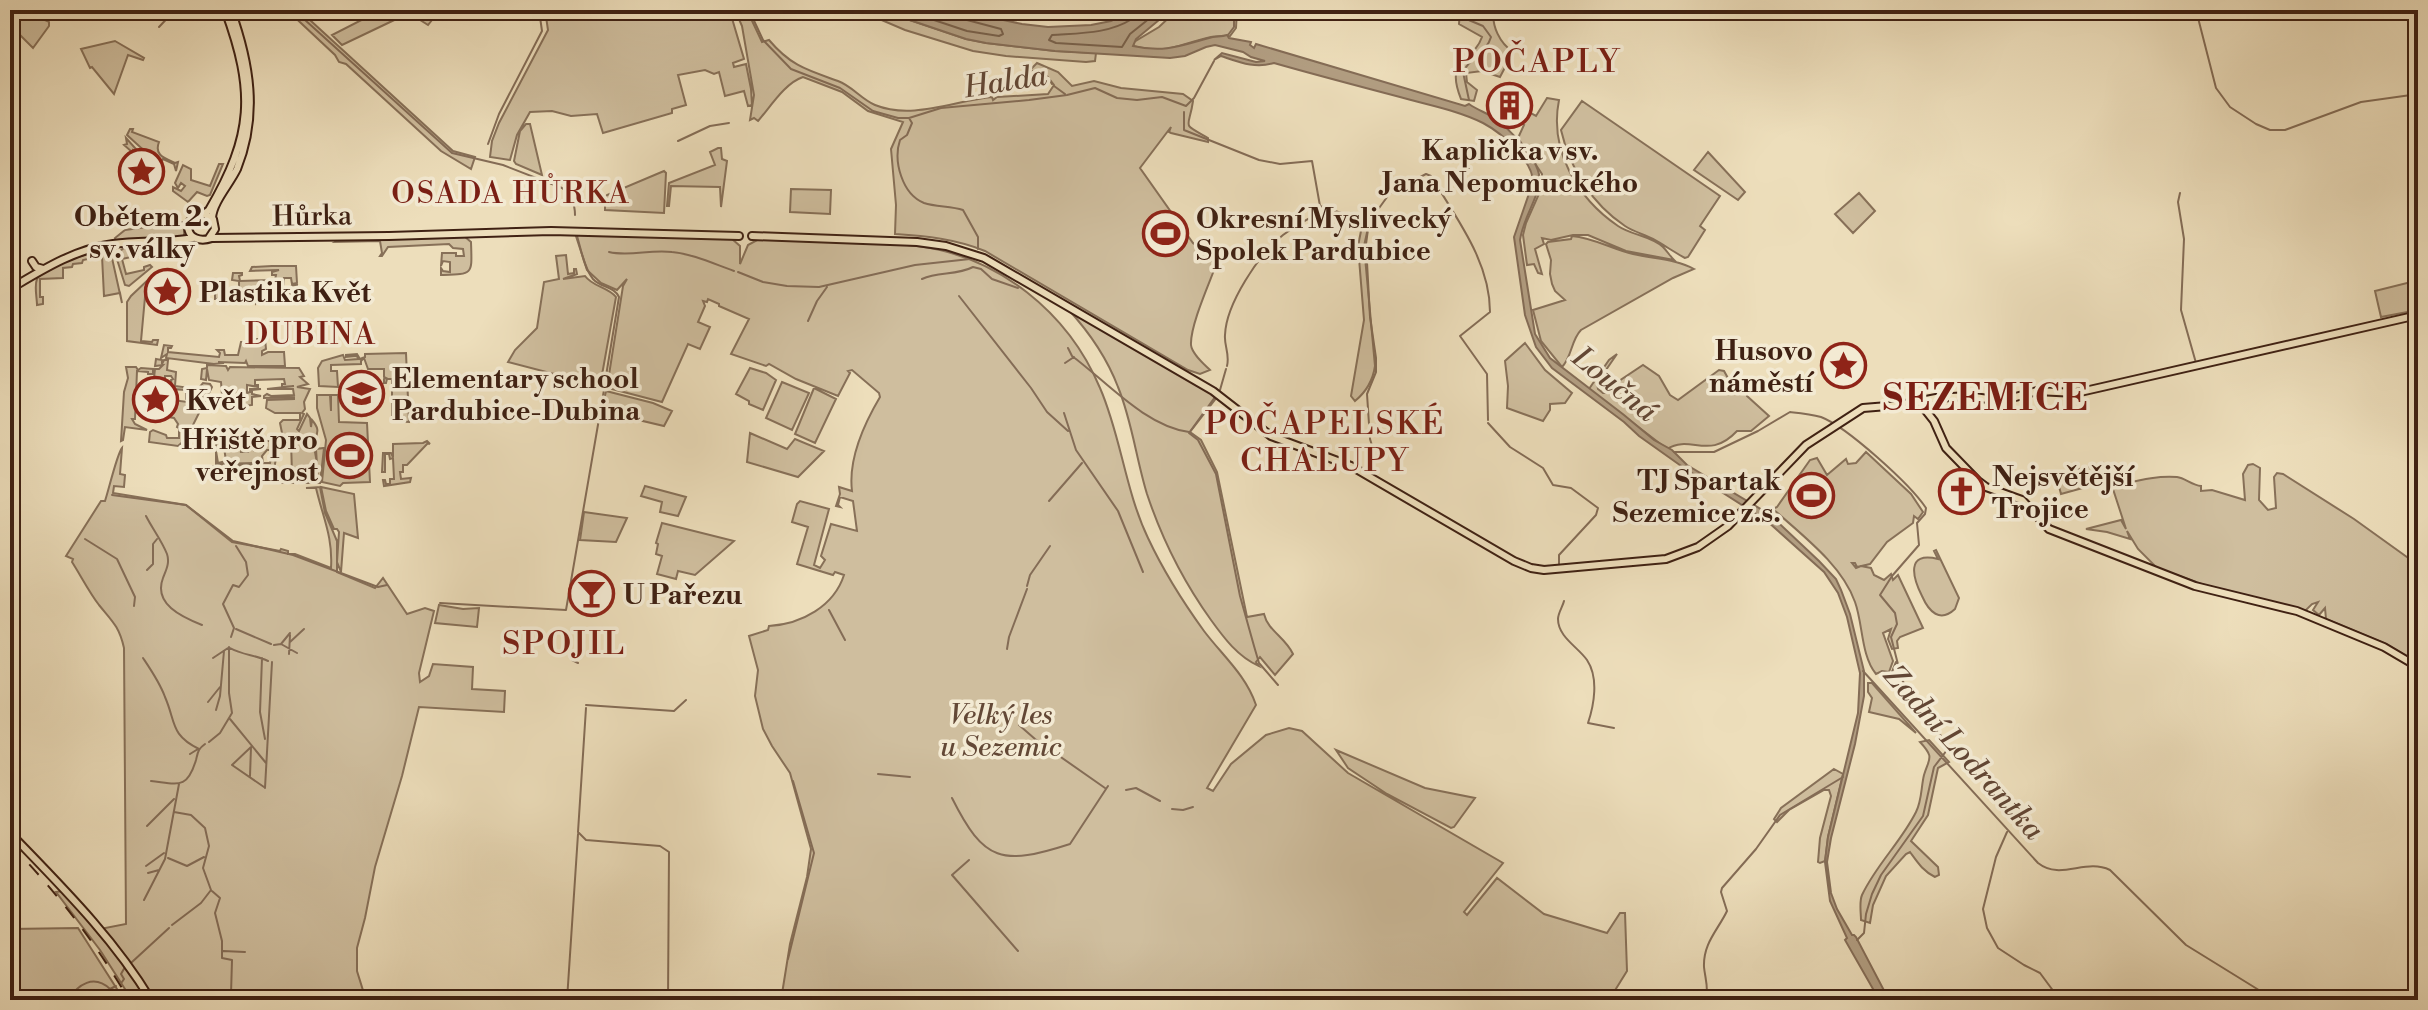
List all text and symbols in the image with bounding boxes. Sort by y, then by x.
district label: POČAPLY [1453,40,1621,82]
water label: Halda [960,57,1050,107]
building icon: Kaplička v sv. Jana Nepomuckého [1486,82,1534,130]
place label: Kaplička v sv. Jana Nepomuckého [1378,134,1638,201]
place icon: Obětem 2. sv. války [118,147,166,195]
district label: OSADA HŮRKA [391,173,631,213]
street label: Hůrka [272,198,353,235]
place label: Obětem 2. sv. války [74,200,210,267]
place label: Okresní Myslivecký Spolek Pardubice [1196,202,1452,269]
sports icon: Okresní Myslivecký Spolek Pardubice [1141,210,1189,258]
place icon: Plastika Květ [144,268,192,316]
place label: Plastika Květ [199,276,372,311]
district label: DUBINA [245,316,377,354]
place label: Husovo náměstí [1709,334,1815,401]
water label: Loučná [1563,338,1666,431]
place icon: Husovo náměstí [1820,342,1868,390]
place label: Elementary school Pardubice-Dubina [392,362,641,429]
school or university icon: Elementary school Pardubice-Dubina [337,370,385,418]
place icon: Květ [131,376,179,424]
district label: SEZEMICE [1883,377,2089,422]
place label: Květ [186,384,247,419]
district label: POČAPELSKÉ CHALUPY [1205,402,1445,481]
place label: Hřiště pro veřejnost [181,423,319,490]
sports icon: Hřiště pro veřejnost [325,431,373,479]
place label: Nejsvětější Trojice [1992,460,2136,527]
place label: TJ Spartak Sezemice z.s. [1612,464,1782,531]
church icon: Nejsvětější Trojice [1937,468,1985,516]
sports icon: TJ Spartak Sezemice z.s. [1788,472,1836,520]
bar icon: U Pařezu [568,570,616,618]
place label: U Pařezu [623,578,742,613]
district label: SPOJIL [502,624,626,664]
water label: Zadní Lodrantka [1875,657,2052,849]
park label: Velký les u Sezemic [940,698,1062,765]

